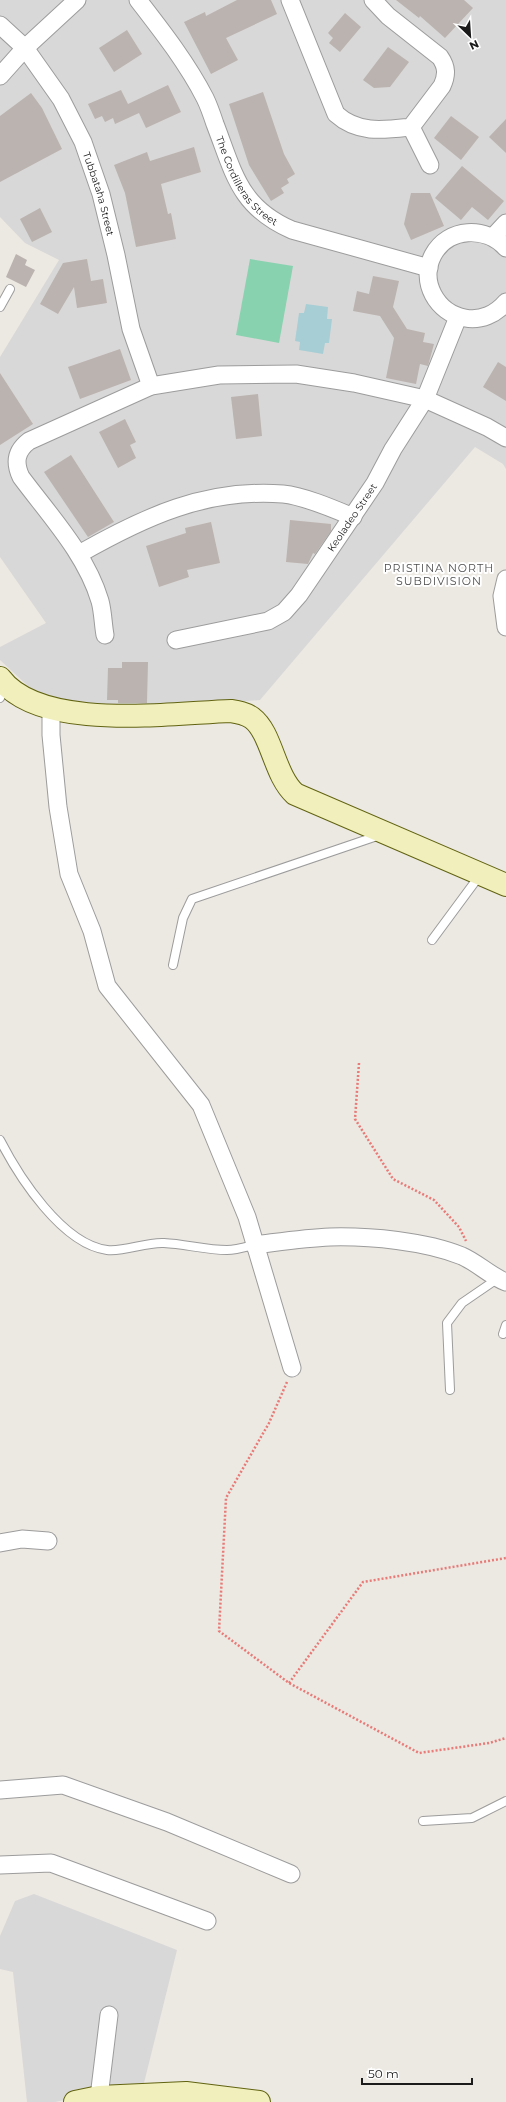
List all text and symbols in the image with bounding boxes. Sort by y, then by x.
north arrow [450,16,490,56]
text: N [467,37,481,53]
street label: The Cordilleras Street [214,134,280,228]
street label: Tubbataha Street [80,150,118,237]
street label: Keoladeo Street [324,481,380,554]
district label: PRISTINA NORTH SUBDIVISION [384,561,494,588]
scale bar [362,2060,472,2086]
text: 50 m [368,2066,399,2081]

